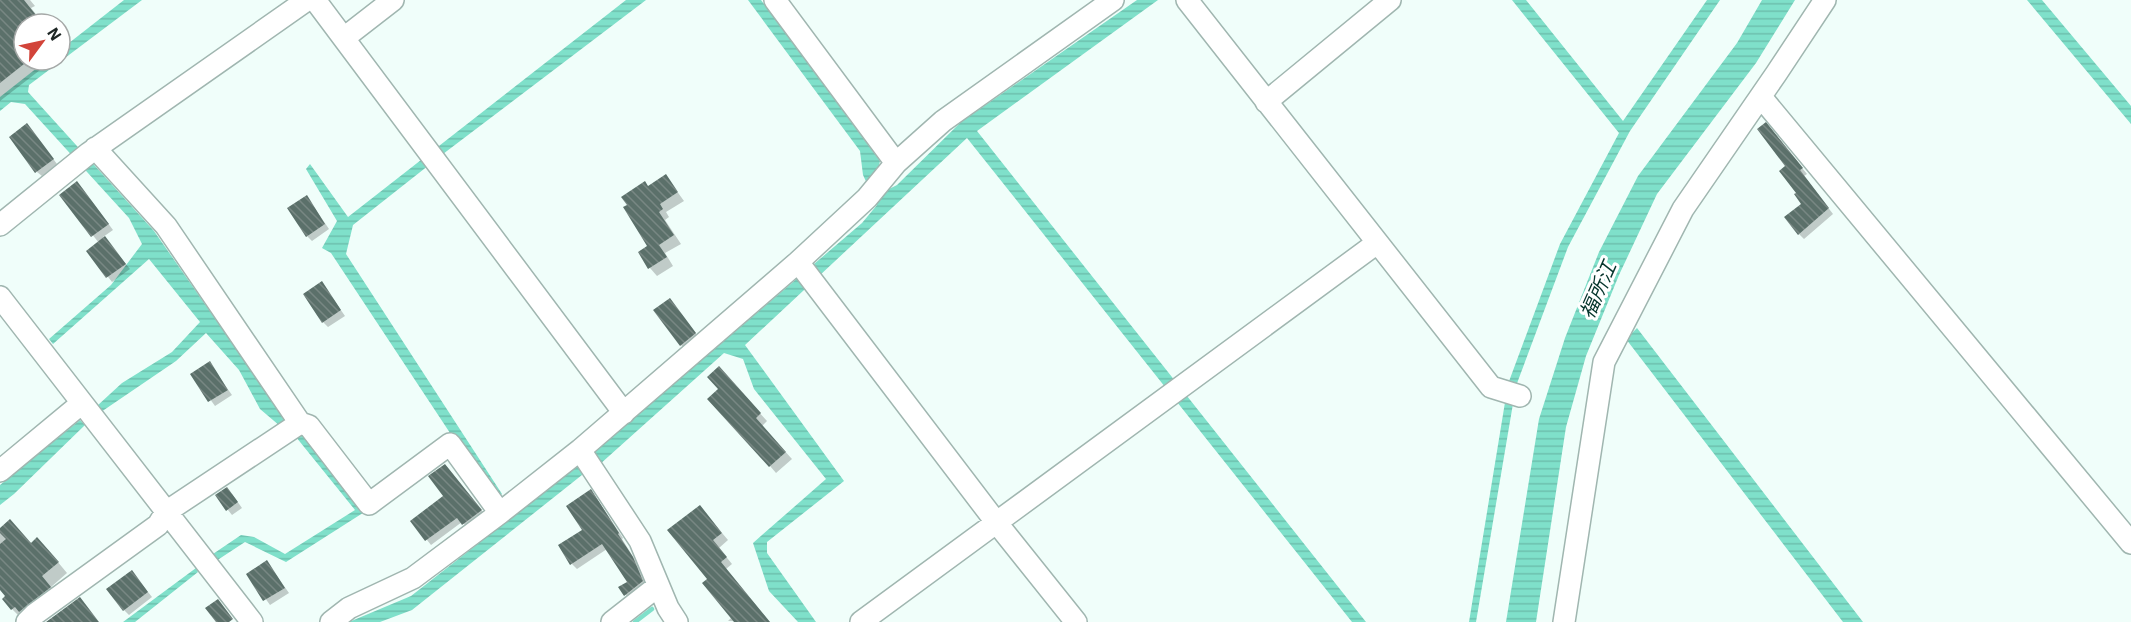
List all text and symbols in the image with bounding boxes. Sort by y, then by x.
north arrow [12,12,72,72]
text: N [43,24,66,44]
water label: 福所江 [1573,255,1623,323]

